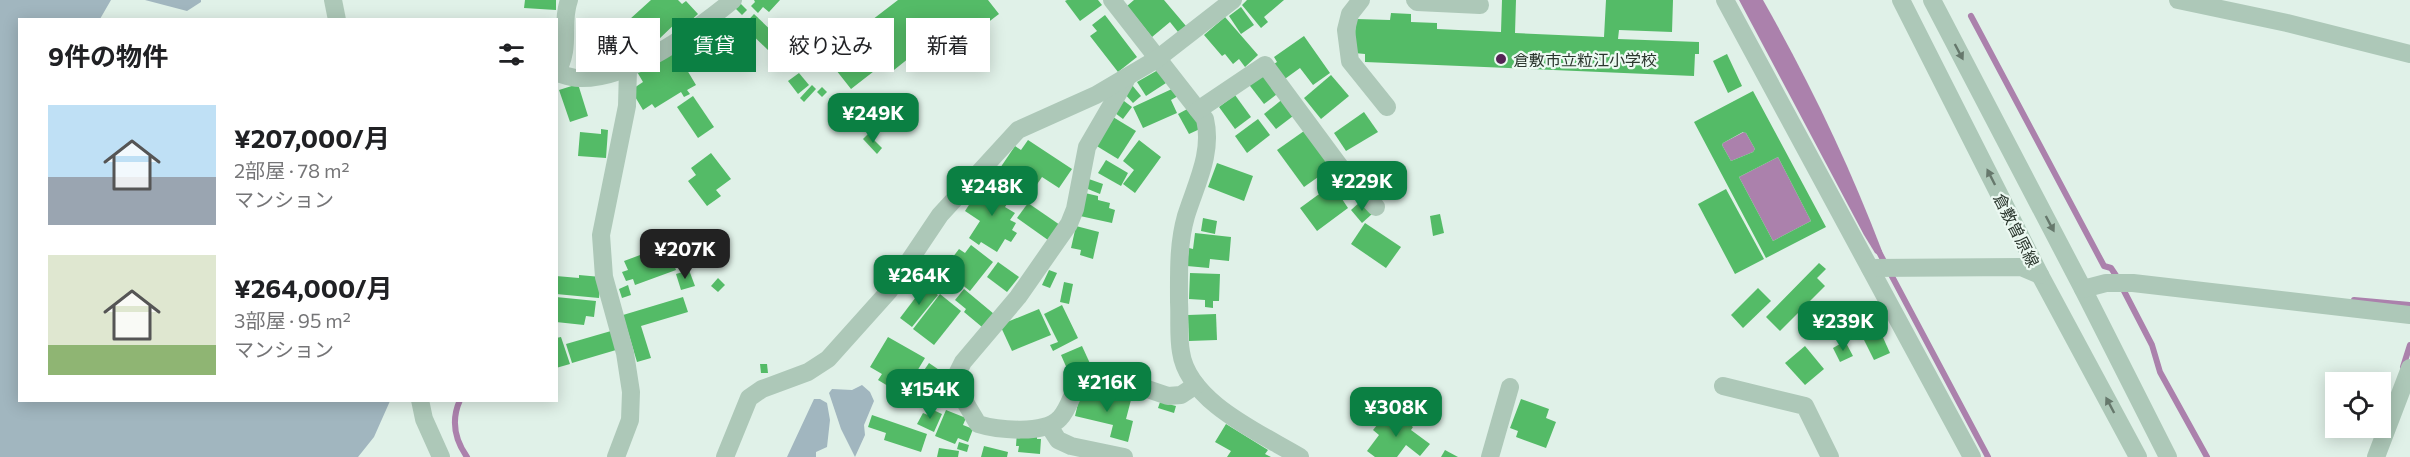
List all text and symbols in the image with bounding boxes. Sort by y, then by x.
chip: 購入 [576,18,660,72]
chip: 賃貸 [672,18,756,72]
chip: 絞り込み [768,18,894,72]
chip: 新着 [906,18,990,72]
icon: filters [495,38,528,71]
text: 9件の物件 [48,40,168,71]
one-way arrow [1954,43,1964,60]
place label: 倉敷市立粒江小学校 [1513,50,1657,69]
marker: 倉敷市立粒江小学校 [1494,52,1508,66]
pin: ¥249K [831,93,915,144]
text: ¥249K [842,100,904,124]
text: ¥207,000/月 [234,122,390,153]
icon: home [96,129,168,201]
text: 2部屋 · 78 m² [234,158,349,182]
pin: ¥229K [1320,161,1404,212]
pin: ¥248K [950,166,1034,217]
text: ¥229K [1331,168,1393,192]
one-way arrow [1986,168,1996,186]
text: ¥248K [961,173,1023,197]
text: マンション [234,187,334,211]
street label: 倉敷曽原線 [1990,190,2044,270]
one-way arrow [2045,216,2054,233]
pin: ¥207K [643,229,727,280]
text: ¥207K [654,236,716,260]
pin: ¥264K [877,255,961,306]
text: ¥264K [888,262,950,286]
text: ¥264,000/月 [234,272,393,303]
icon: home [96,279,168,351]
pin: ¥239K [1801,301,1885,352]
text: 3部屋 · 95 m² [234,308,351,332]
text: ¥239K [1812,308,1874,332]
text: マンション [234,337,334,361]
pin: ¥216K [1065,362,1149,413]
pin: ¥154K [888,369,972,420]
text: ¥216K [1077,369,1137,393]
map controls [2325,372,2391,438]
button: locate [2325,372,2391,438]
text: ¥154K [900,376,960,400]
pin: ¥308K [1354,387,1438,438]
text: ¥308K [1364,394,1428,418]
one-way arrow [2105,397,2115,414]

